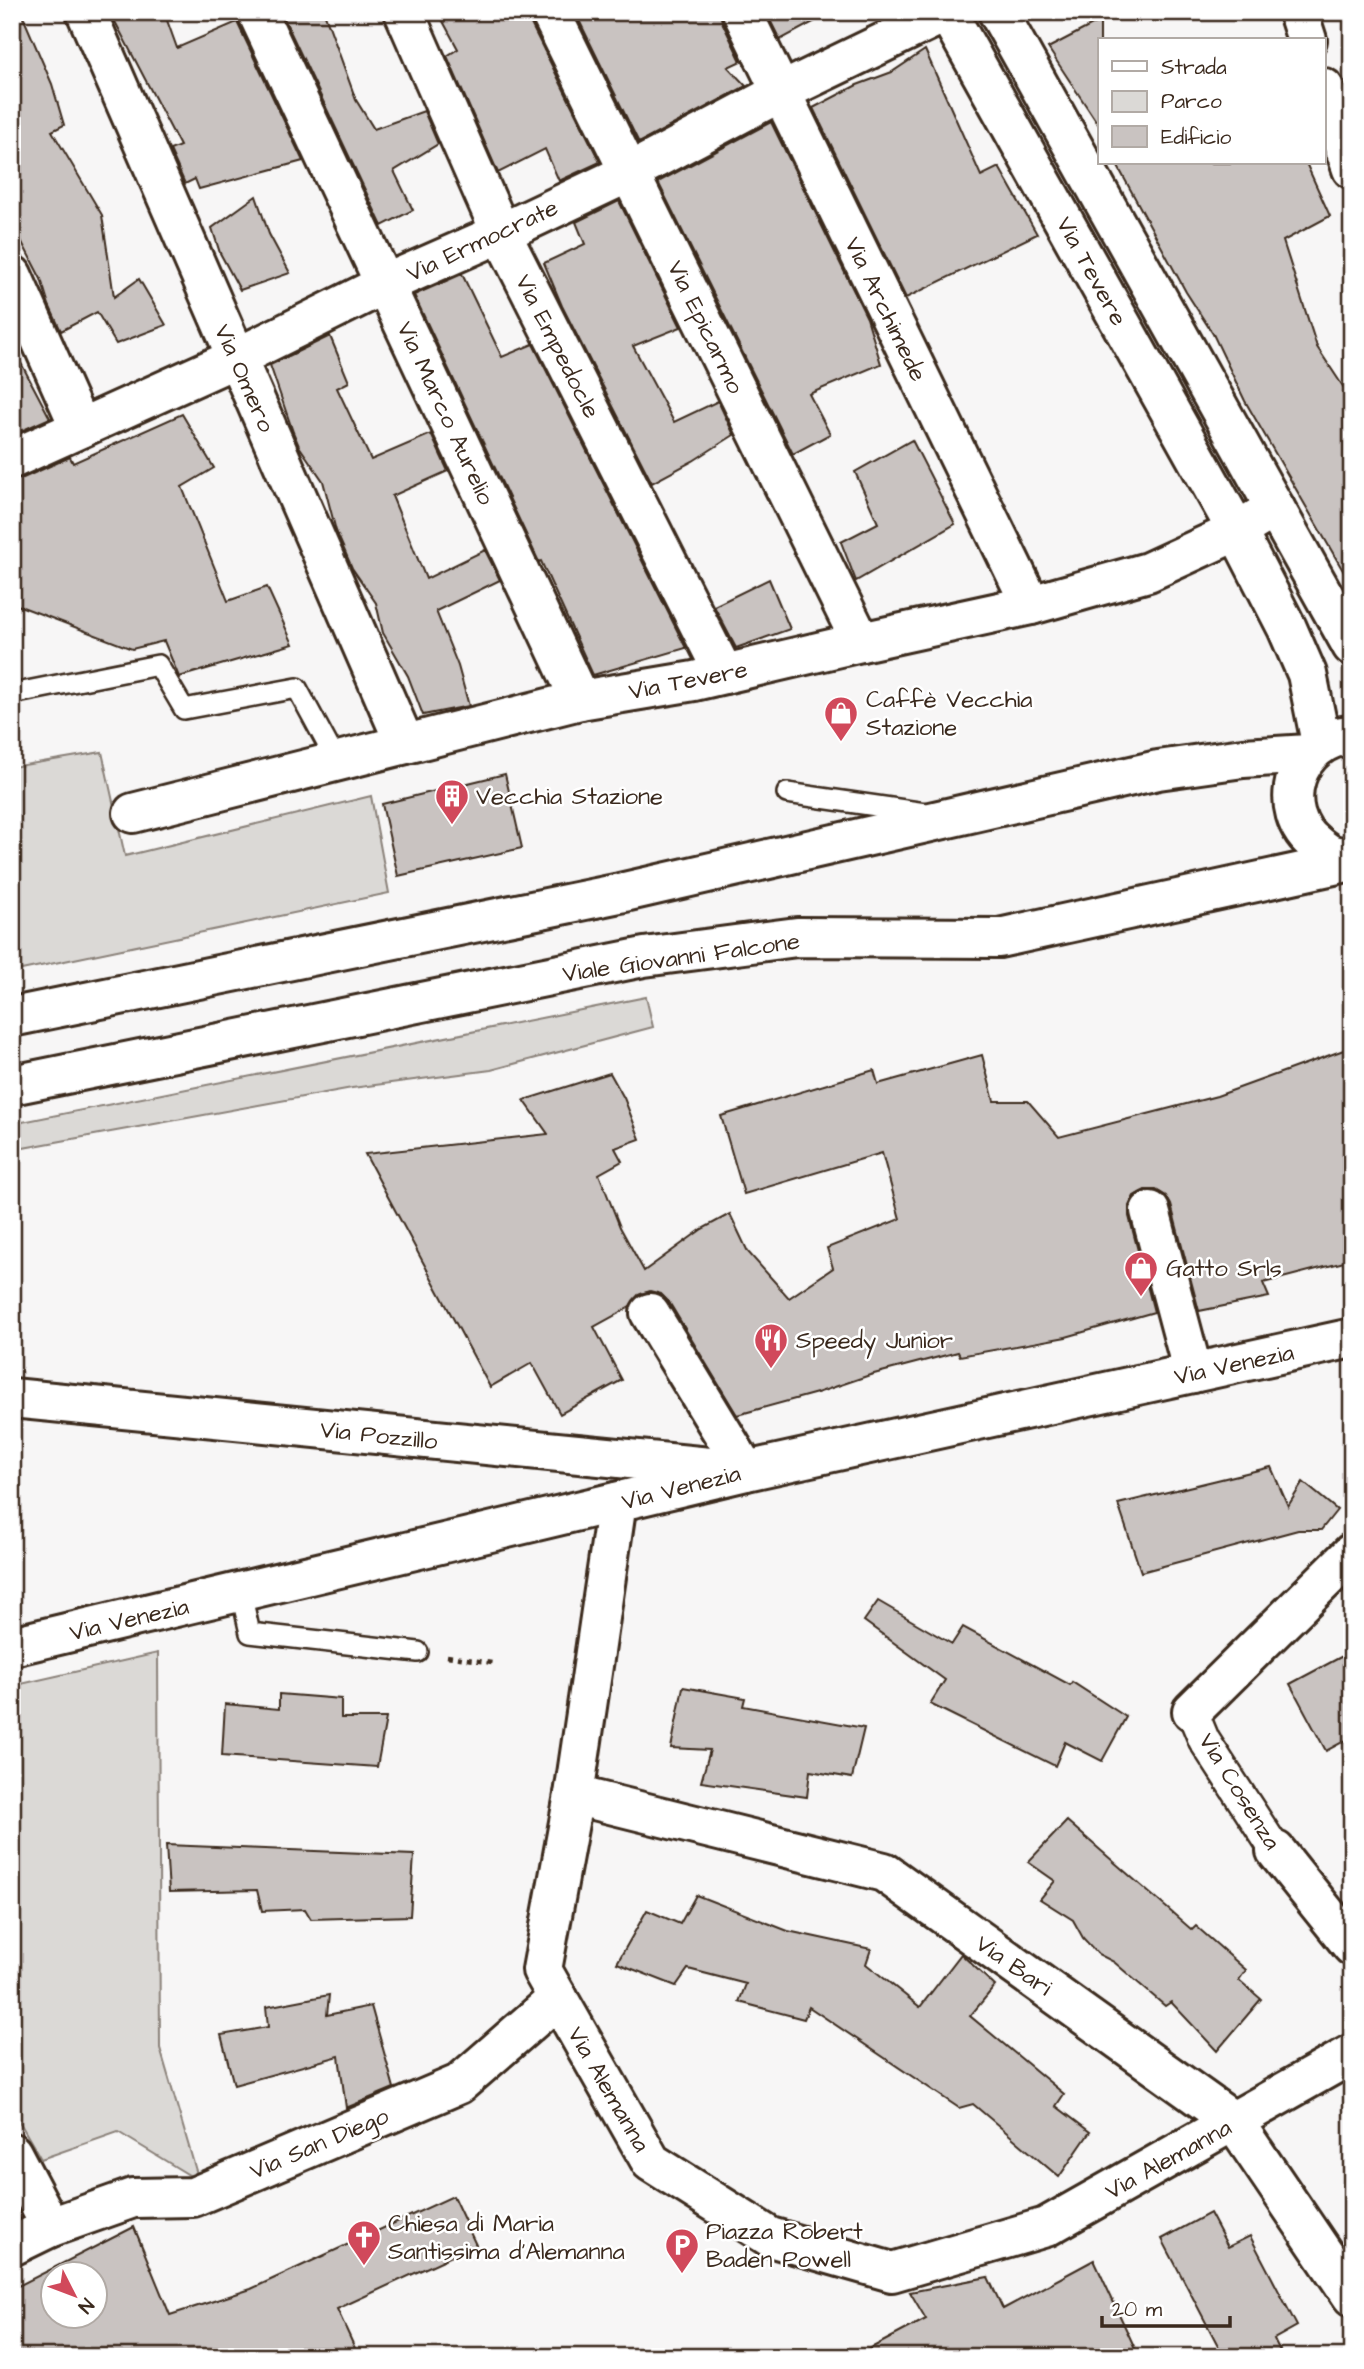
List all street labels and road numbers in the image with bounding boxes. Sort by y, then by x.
street label: Via Ermocrate [401,191,564,291]
street label: Via Tevere [1047,211,1135,332]
street label: Via Archimede [835,232,935,387]
street label: Via Epicarmo [658,255,752,400]
street label: Via Empedocle [506,269,608,424]
street label: Via Marco Aurelio [388,316,503,511]
street label: Via Omero [205,319,283,438]
street label: Via Tevere [626,653,750,709]
street label: Viale Giovanni Falcone [560,925,802,991]
street label: Via Venezia [1171,1336,1297,1394]
street label: Via Pozzillo [319,1413,440,1459]
street label: Via Venezia [618,1457,744,1519]
street label: Via Venezia [66,1590,192,1650]
street label: Via Cosenza [1190,1726,1289,1857]
street label: Via Bari [968,1927,1059,2005]
street label: Via Alemanna [558,2020,658,2159]
street label: Via San Diego [245,2099,395,2189]
street label: Via Alemanna [1099,2111,1238,2209]

